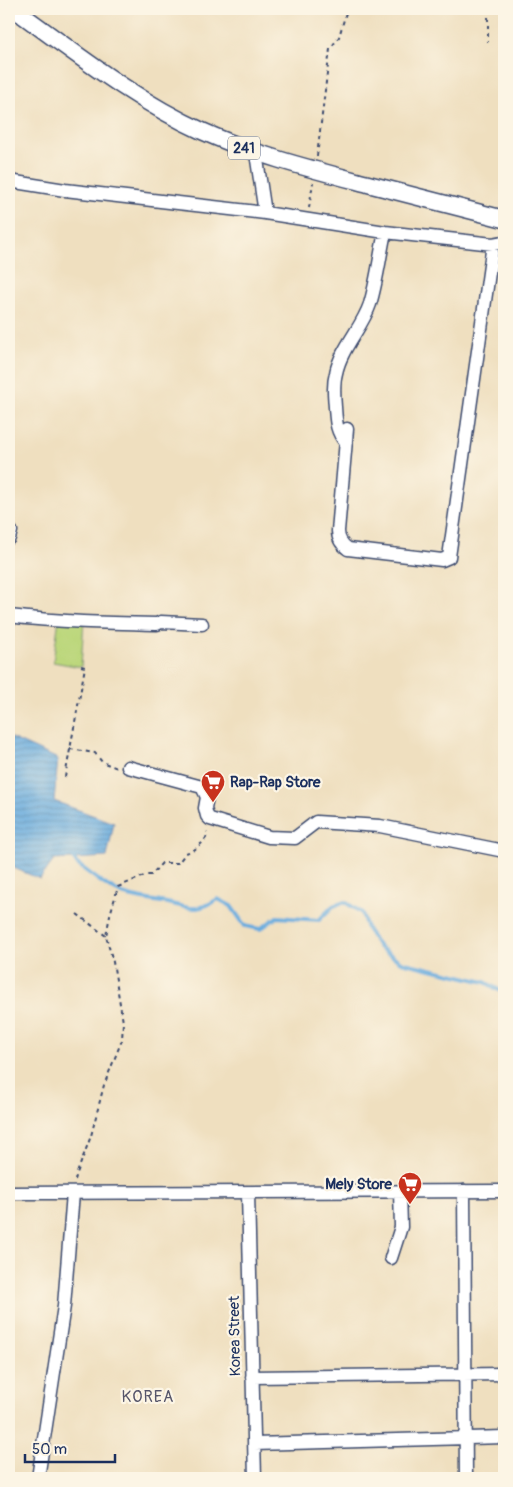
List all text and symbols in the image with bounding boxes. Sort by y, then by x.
road number: 241 [228,136,260,160]
supermarket icon: Rap-Rap Store [200,769,226,803]
place label: Rap-Rap Store [230,773,321,792]
supermarket icon: Mely Store [397,1171,423,1205]
place label: Mely Store [325,1175,393,1194]
street label: Korea Street [225,1295,245,1376]
district label: KOREA [122,1387,174,1407]
scale bar [25,1432,115,1464]
text: 50 m [32,1440,67,1459]

